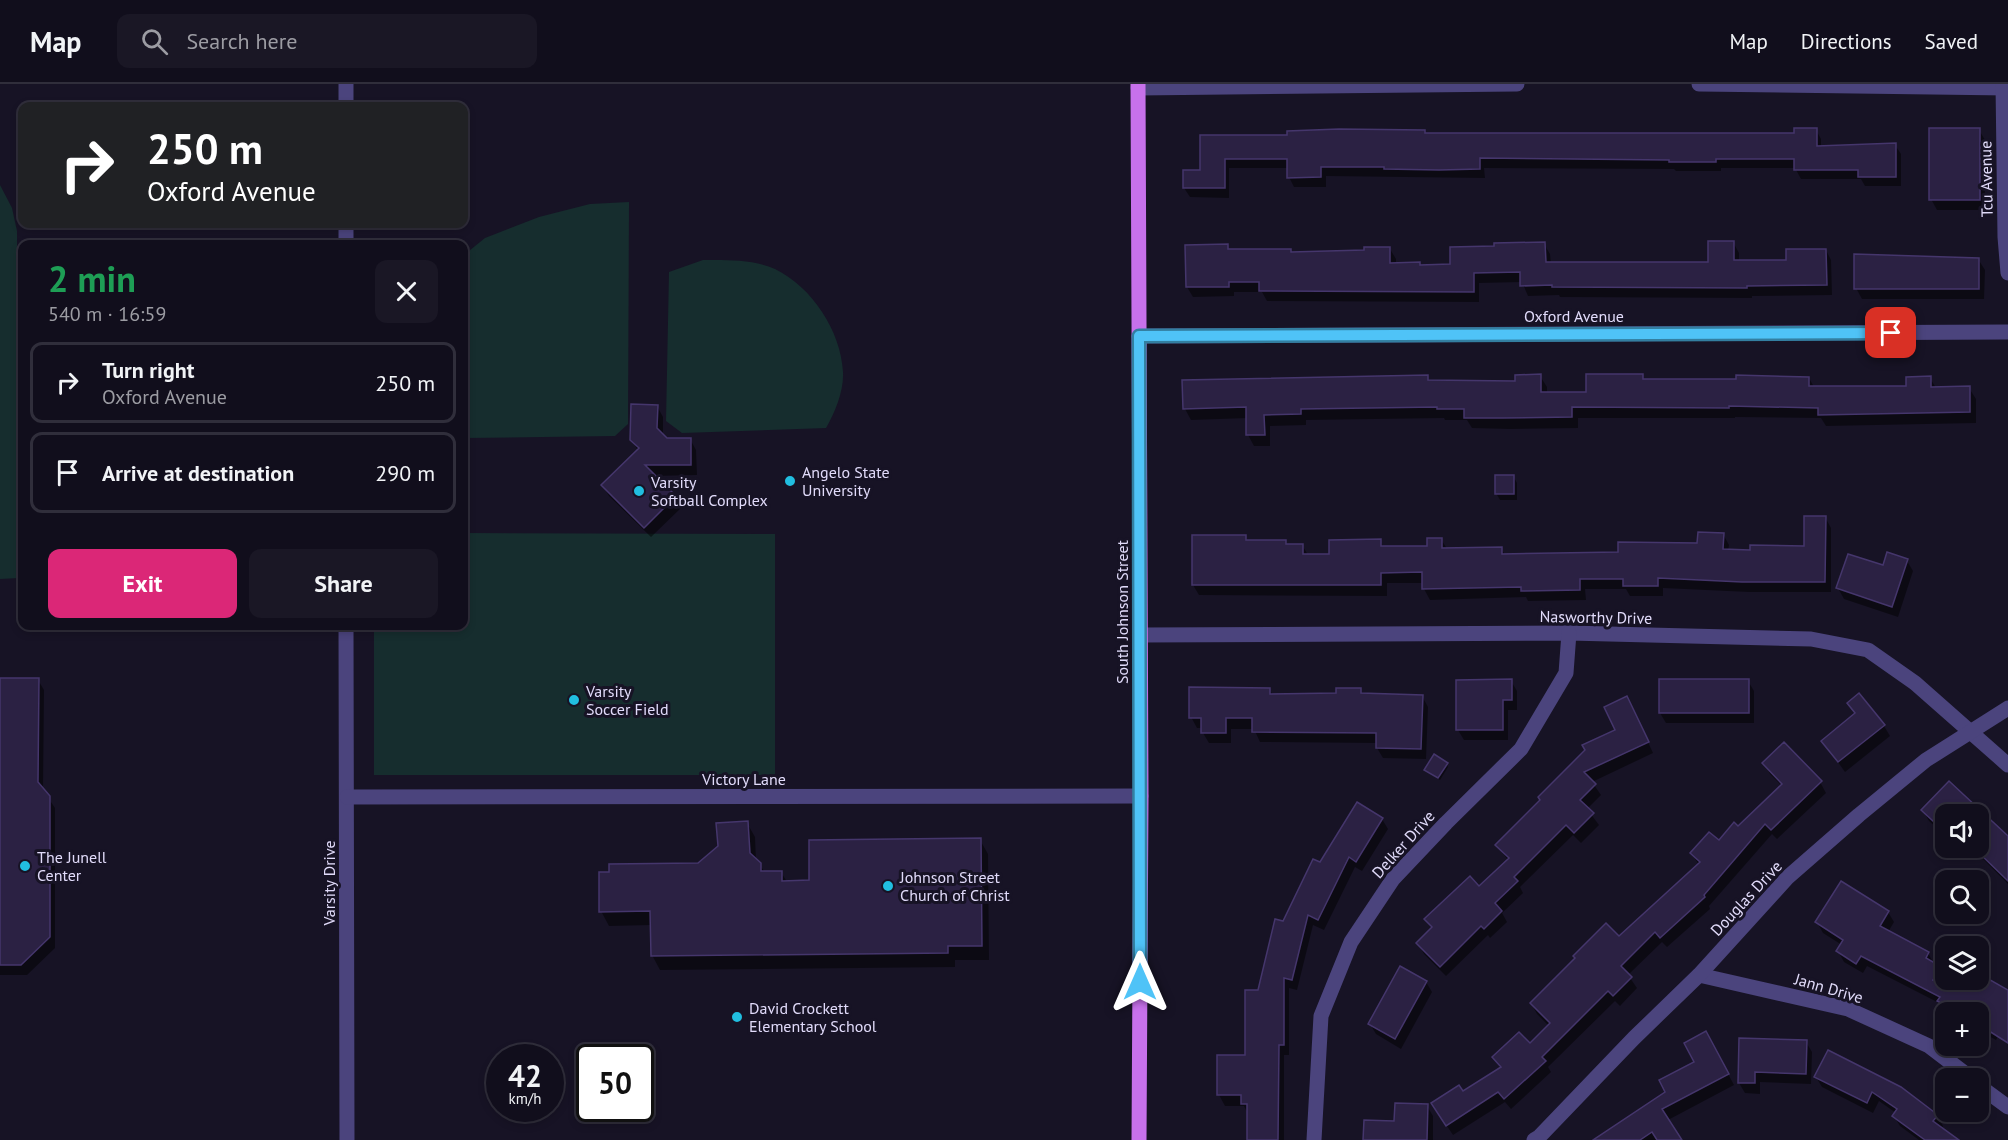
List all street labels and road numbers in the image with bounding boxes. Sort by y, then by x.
street label: Tcu Avenue [1975,141,1997,217]
street label: Oxford Avenue [1524,306,1624,326]
street label: South Johnson Street [1112,539,1132,684]
street label: Nasworthy Drive [1539,606,1653,628]
street label: Victory Lane [701,769,786,789]
street label: Delker Drive [1367,806,1439,882]
street label: Varsity Drive [319,840,339,927]
street label: Douglas Drive [1706,856,1786,940]
street label: Jann Drive [1792,968,1866,1007]

